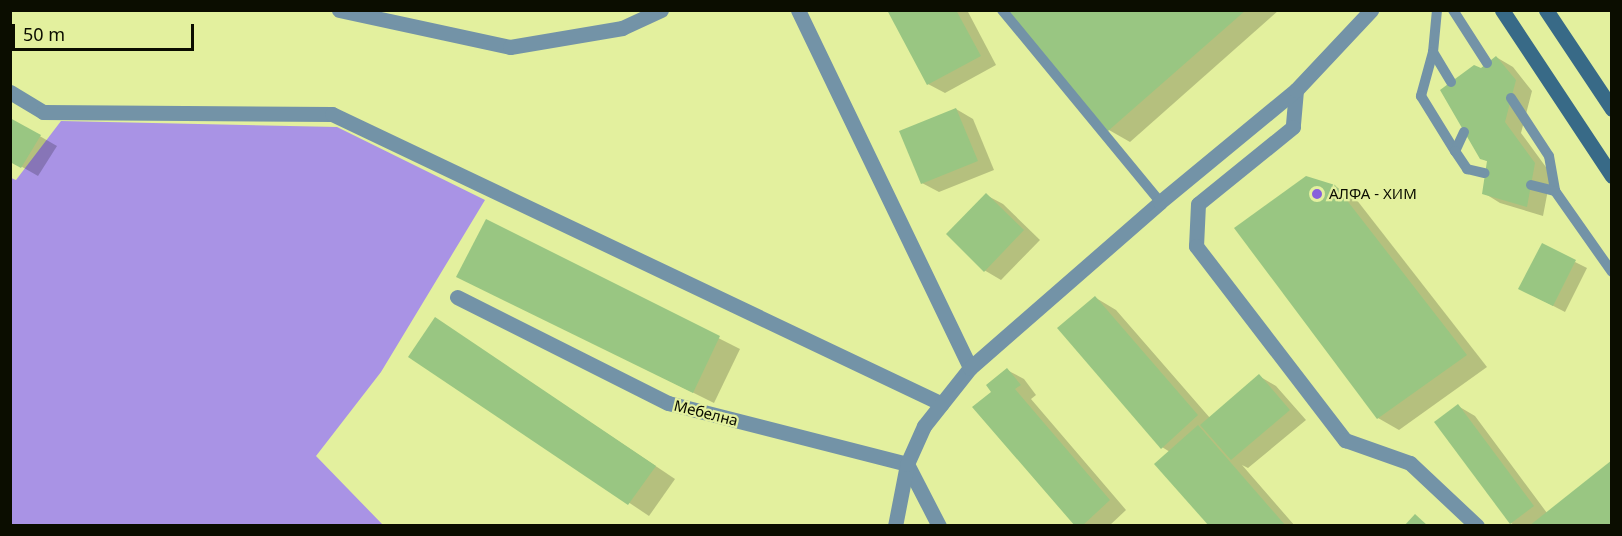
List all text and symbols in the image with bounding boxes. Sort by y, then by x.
scale bar [15,12,196,50]
text: 50 m [23,22,65,46]
place label: АЛФА - ХИМ [1329,185,1417,203]
marker: АЛФА - ХИМ [1310,187,1324,201]
street label: Мебелна [672,396,740,430]

